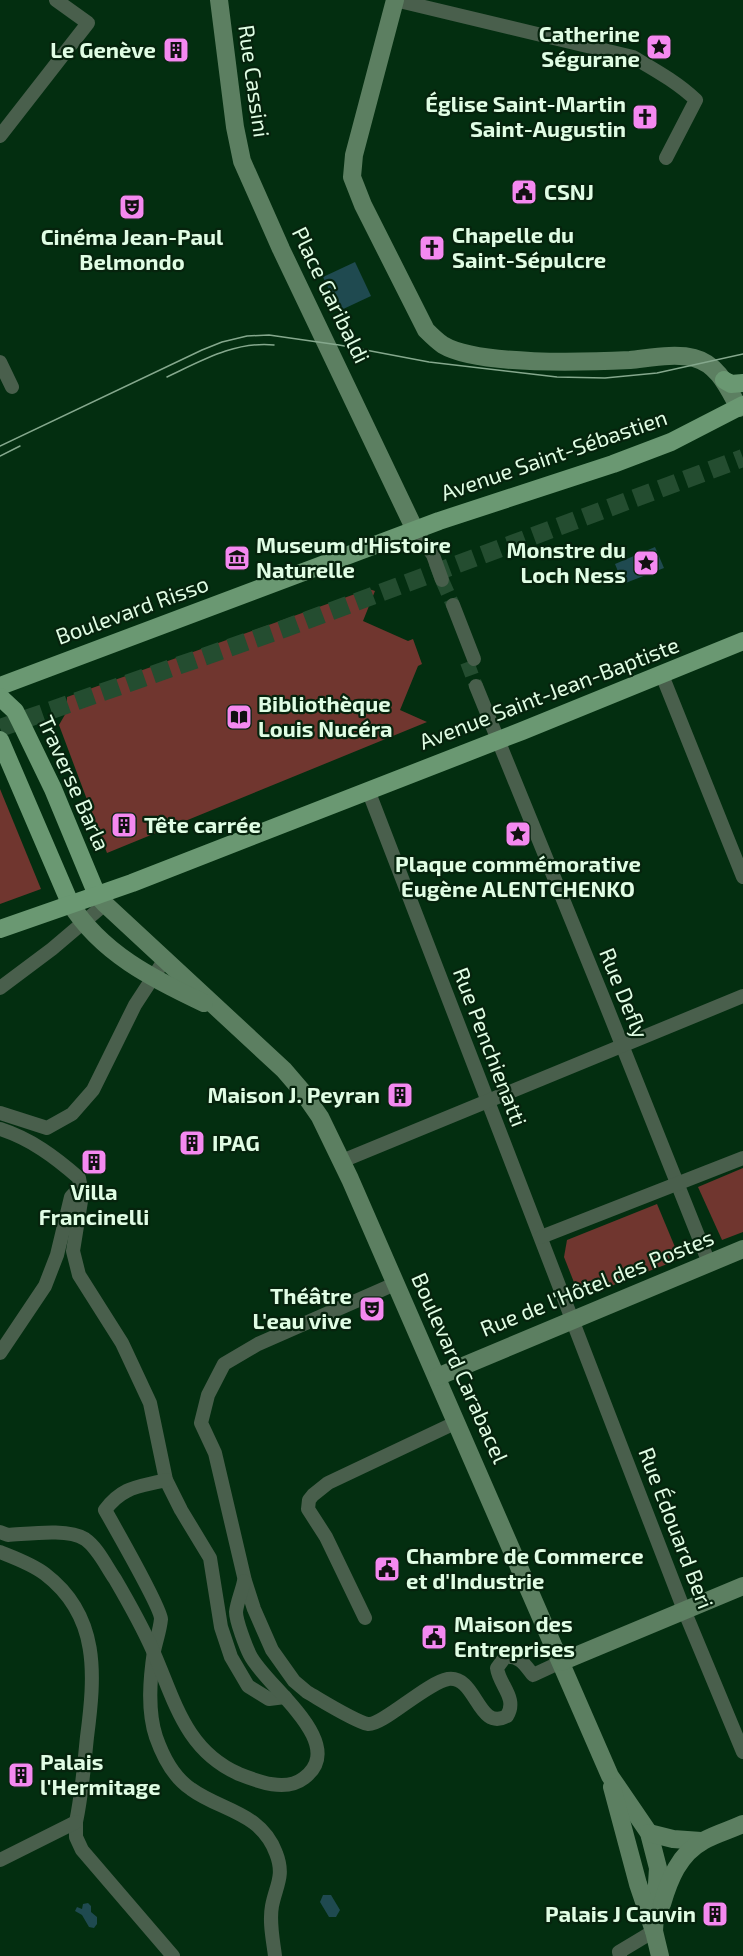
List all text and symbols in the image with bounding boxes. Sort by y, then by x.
place label: Catherine Ségurane [539,20,640,71]
street label: Rue Cassini [234,23,276,139]
place icon: Catherine Ségurane [644,32,674,62]
building icon: Le Genève [161,35,191,65]
place label: Le Genève [50,36,156,62]
place label: Église Saint-Martin Saint-Augustin [425,90,626,141]
church icon: Église Saint-Martin Saint-Augustin [630,102,660,132]
public building icon: CSNJ [509,177,539,207]
place label: CSNJ [544,178,594,204]
theatre icon: Cinéma Jean-Paul Belmondo [117,192,147,222]
place label: Chapelle du Saint-Sépulcre [452,221,606,272]
street label: Place Garibaldi [288,222,376,367]
place label: Cinéma Jean-Paul Belmondo [41,223,224,274]
church icon: Chapelle du Saint-Sépulcre [417,233,447,263]
street label: Avenue Saint-Sébastien [437,403,670,505]
place label: Museum d'Histoire Naturelle [256,531,451,582]
place label: Monstre du Loch Ness [506,536,626,587]
museum icon: Museum d'Histoire Naturelle [222,543,252,573]
place icon: Monstre du Loch Ness [631,548,661,578]
street label: Boulevard Risso [52,569,212,649]
street label: Avenue Saint-Jean-Baptiste [415,630,682,754]
place label: Bibliothèque Louis Nucéra [258,690,393,741]
library icon: Bibliothèque Louis Nucéra [224,702,254,732]
street label: Traverse Barla [34,711,116,854]
building icon: Tête carrée [109,810,139,840]
place label: Tête carrée [144,811,261,837]
place icon: Plaque commémorative Eugène ALENTCHENKO [503,819,533,849]
place label: Plaque commémorative Eugène ALENTCHENKO [395,850,641,901]
street label: Rue Defly [595,944,655,1042]
street label: Rue Penchienatti [449,963,533,1130]
building icon: Maison J. Peyran [385,1080,415,1110]
place label: Maison J. Peyran [207,1081,380,1108]
building icon: IPAG [177,1128,207,1158]
place label: IPAG [212,1129,260,1155]
building icon: Villa Francinelli [79,1147,109,1177]
place label: Villa Francinelli [39,1178,149,1229]
street label: Rue de l'Hôtel des Postes [476,1223,717,1341]
street label: Boulevard Carabacel [407,1268,515,1467]
place label: Théâtre L'eau vive [253,1282,352,1333]
theatre icon: Théâtre L'eau vive [357,1294,387,1324]
street label: Rue Édouard Beri [634,1443,720,1612]
place label: Chambre de Commerce et d'Industrie [406,1542,644,1593]
public building icon: Chambre de Commerce et d'Industrie [372,1554,402,1584]
place label: Maison des Entreprises [454,1610,575,1661]
public building icon: Maison des Entreprises [419,1622,449,1652]
place label: Palais l'Hermitage [40,1748,161,1799]
building icon: Palais l'Hermitage [6,1760,36,1790]
building icon: Palais J Cauvin [700,1899,730,1929]
place label: Palais J Cauvin [545,1900,696,1926]

